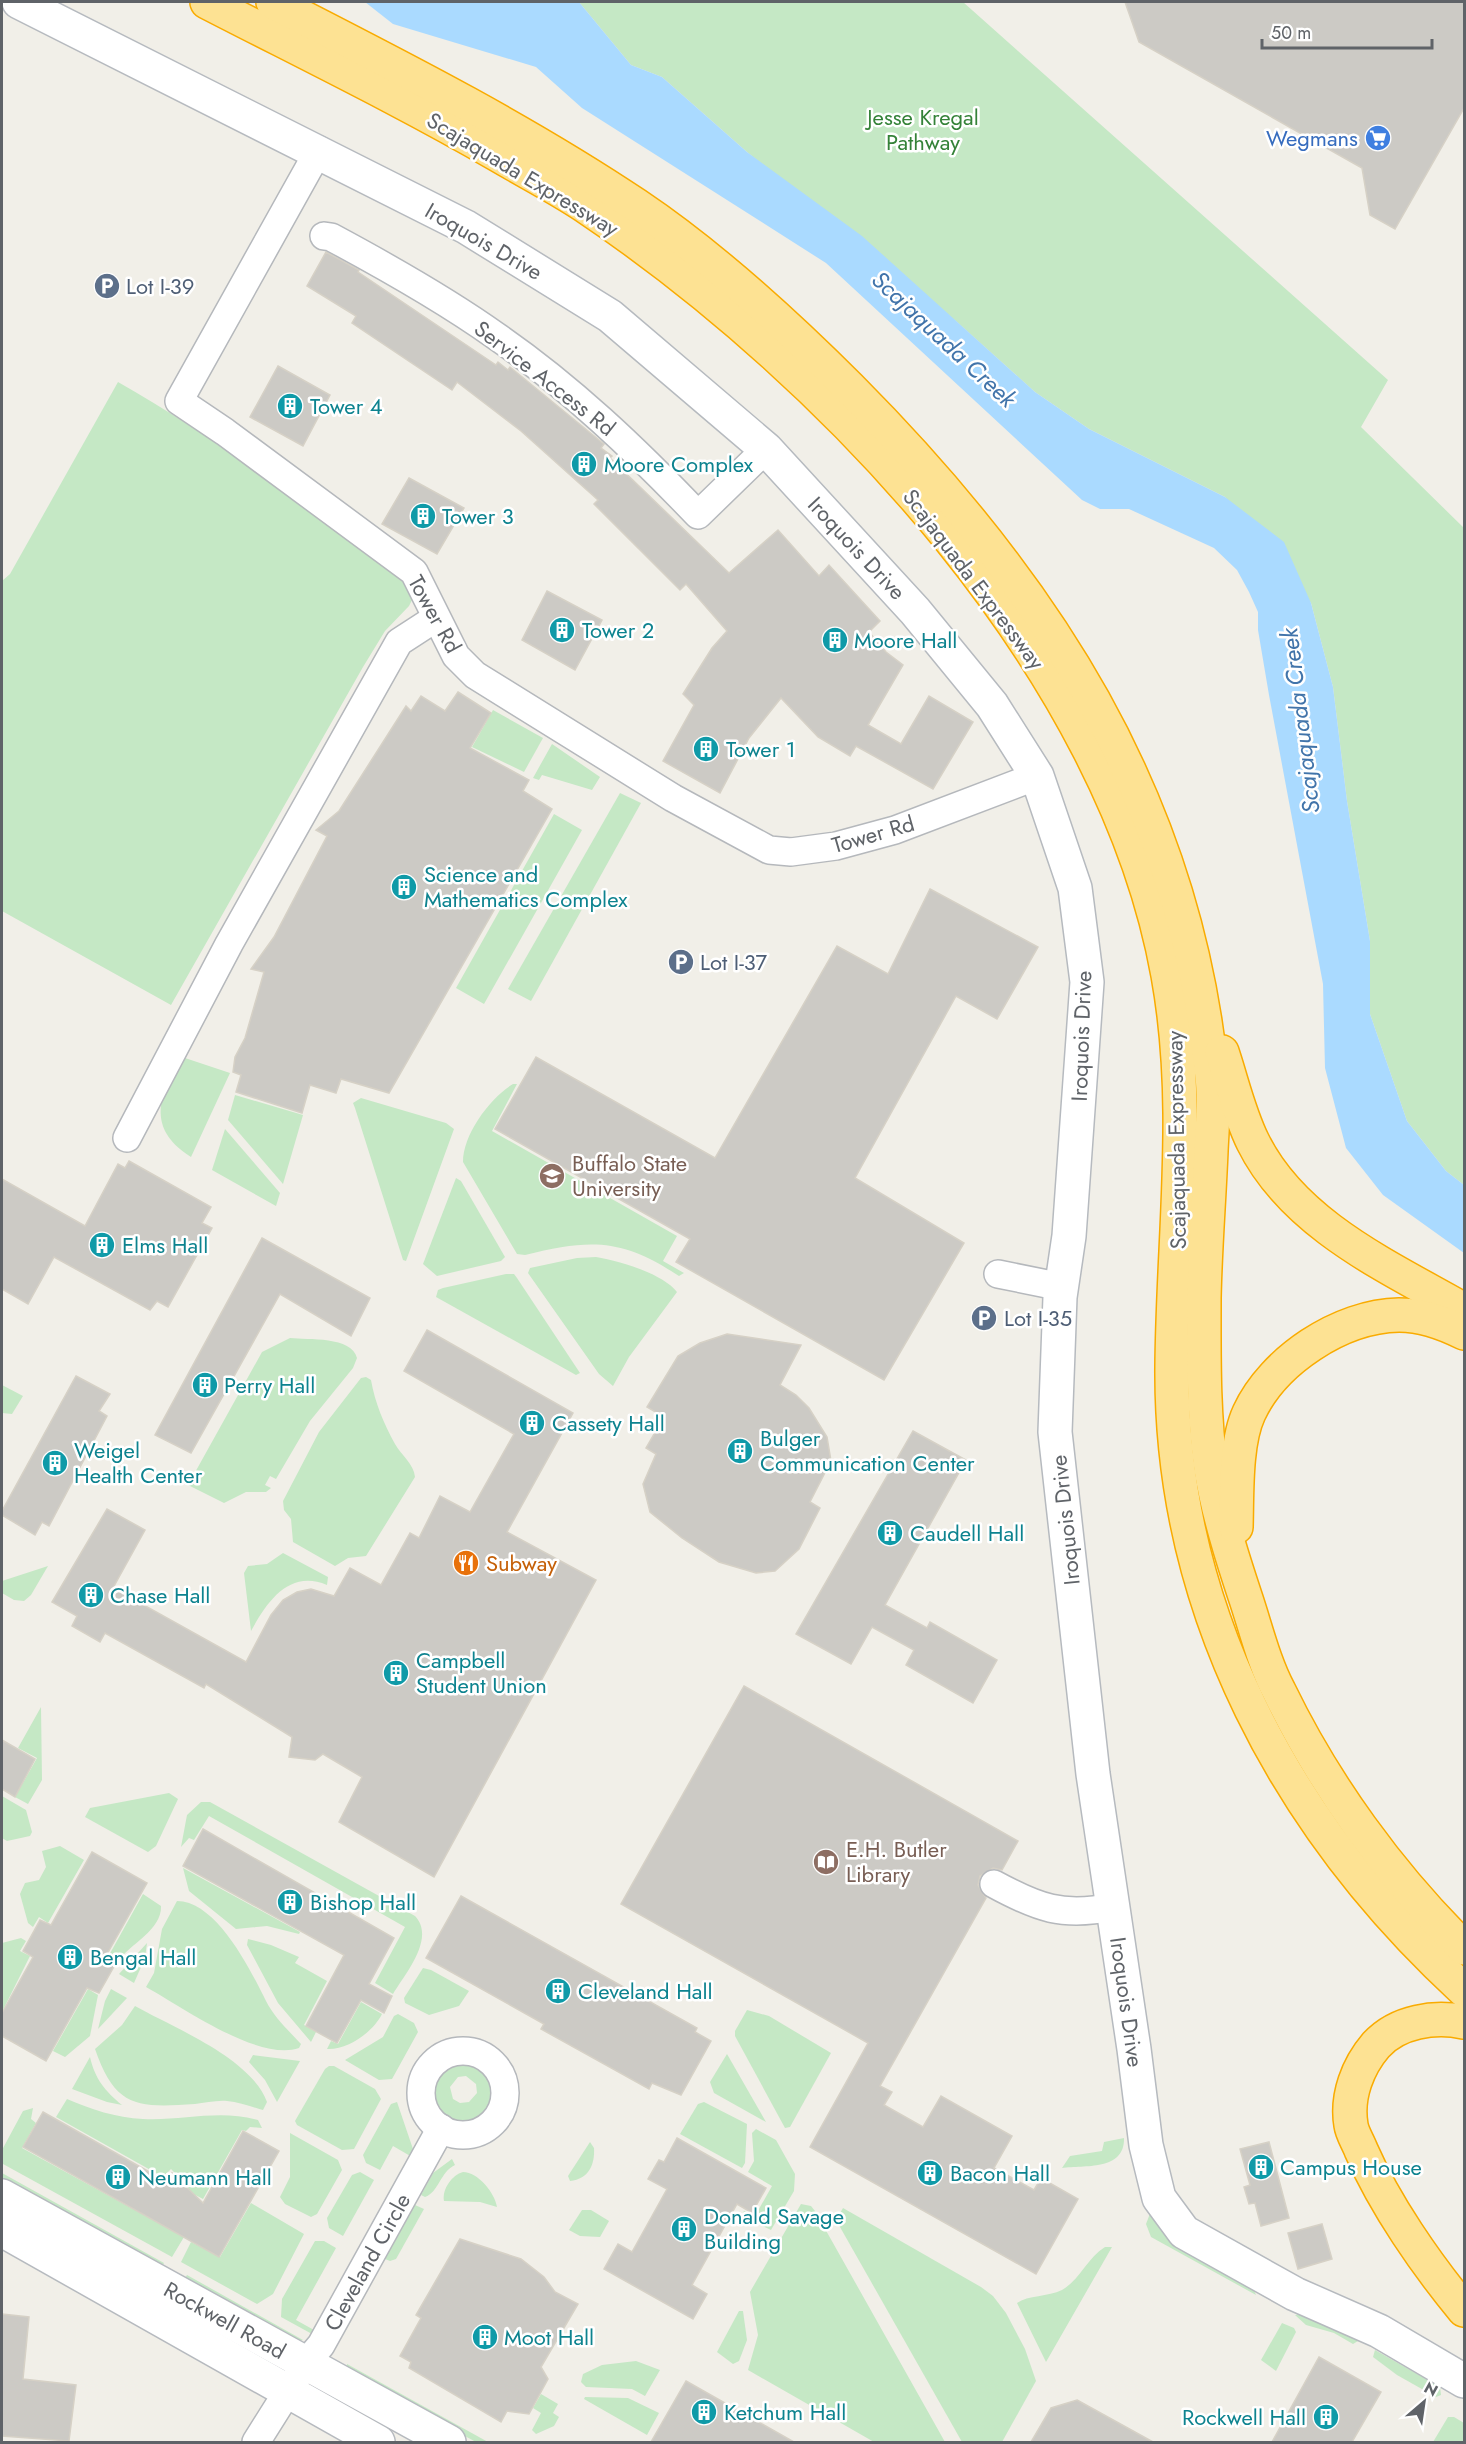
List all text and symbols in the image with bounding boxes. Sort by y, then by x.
scale bar [1262,12,1432,50]
text: 50 m [1271,20,1311,46]
park label: Jesse Kregal Pathway [864,101,979,158]
street label: Scajaquada Expressway [421,104,625,244]
place label: Wegmans [1266,122,1358,154]
supermarket icon: Wegmans [1363,123,1393,153]
street label: Iroquois Drive [419,194,549,288]
water label: Scajaquada Creek [864,263,1025,417]
place label: Lot I-39 [126,270,195,302]
parking icon: Lot I-39 [92,271,122,301]
street label: Service Access Rd [468,313,622,443]
place label: Tower 4 [310,390,383,422]
building icon: Tower 4 [275,391,305,421]
place label: Moore Complex [604,448,754,480]
building icon: Moore Complex [569,449,599,479]
street label: Scajaquada Expressway [895,482,1053,676]
street label: Iroquois Drive [801,489,913,607]
place label: Tower 3 [442,500,514,532]
building icon: Tower 3 [408,501,438,531]
street label: Tower Rd [400,569,470,659]
place label: Tower 2 [582,614,654,646]
building icon: Tower 2 [547,615,577,645]
place label: Moore Hall [854,624,957,656]
building icon: Moore Hall [820,625,850,655]
water label: Scajaquada Creek [1271,625,1329,816]
place label: Tower 1 [726,733,796,765]
building icon: Tower 1 [691,734,721,764]
street label: Tower Rd [828,807,918,861]
place label: Science and Mathematics Complex [424,858,628,915]
building icon: Science and Mathematics Complex [389,872,419,902]
place label: Lot I-37 [700,946,767,978]
parking icon: Lot I-37 [666,947,696,977]
street label: Iroquois Drive [1063,970,1099,1102]
street label: Scajaquada Expressway [1158,1030,1194,1250]
place label: Buffalo State University [572,1147,687,1204]
school or university icon: Buffalo State University [537,1161,567,1191]
place label: Elms Hall [122,1229,208,1261]
building icon: Elms Hall [87,1230,117,1260]
place label: Lot I-35 [1004,1302,1072,1334]
parking icon: Lot I-35 [969,1303,999,1333]
place label: Perry Hall [224,1369,315,1401]
building icon: Perry Hall [190,1370,220,1400]
place label: Cassety Hall [552,1407,665,1439]
building icon: Cassety Hall [517,1408,547,1438]
place label: Bulger Communication Center [760,1422,975,1479]
place label: Weigel Health Center [74,1434,203,1491]
building icon: Bulger Communication Center [725,1436,755,1466]
building icon: Weigel Health Center [40,1448,70,1478]
street label: Iroquois Drive [1042,1453,1088,1587]
place label: Caudell Hall [910,1517,1024,1549]
building icon: Caudell Hall [875,1518,905,1548]
place label: Subway [486,1547,557,1579]
restaurant icon: Subway [451,1548,481,1578]
place label: Chase Hall [110,1579,210,1611]
building icon: Chase Hall [76,1580,106,1610]
place label: Campbell Student Union [416,1644,547,1701]
building icon: Campbell Student Union [381,1658,411,1688]
place label: E.H. Butler Library [846,1833,947,1890]
library icon: E.H. Butler Library [811,1847,841,1877]
place label: Bishop Hall [310,1886,416,1918]
building icon: Bishop Hall [275,1887,305,1917]
street label: Iroquois Drive [1102,1935,1152,2069]
place label: Bengal Hall [90,1941,196,1973]
building icon: Bengal Hall [55,1942,85,1972]
place label: Cleveland Hall [578,1975,713,2007]
building icon: Cleveland Hall [543,1976,573,2006]
place label: Campus House [1280,2151,1422,2183]
building icon: Campus House [1246,2152,1276,2182]
place label: Bacon Hall [950,2157,1050,2189]
building icon: Bacon Hall [915,2158,945,2188]
place label: Neumann Hall [138,2161,272,2193]
building icon: Neumann Hall [103,2162,133,2192]
street label: Cleveland Circle [316,2187,418,2337]
place label: Donald Savage Building [704,2200,844,2257]
building icon: Donald Savage Building [669,2214,699,2244]
street label: Rockwell Road [158,2273,292,2367]
place label: Moot Hall [504,2321,594,2353]
building icon: Moot Hall [470,2322,500,2352]
north arrow [1394,2372,1454,2432]
text: N [1420,2376,1442,2402]
place label: Ketchum Hall [724,2396,846,2428]
building icon: Ketchum Hall [689,2397,719,2427]
place label: Rockwell Hall [1182,2401,1306,2433]
building icon: Rockwell Hall [1311,2402,1341,2432]

